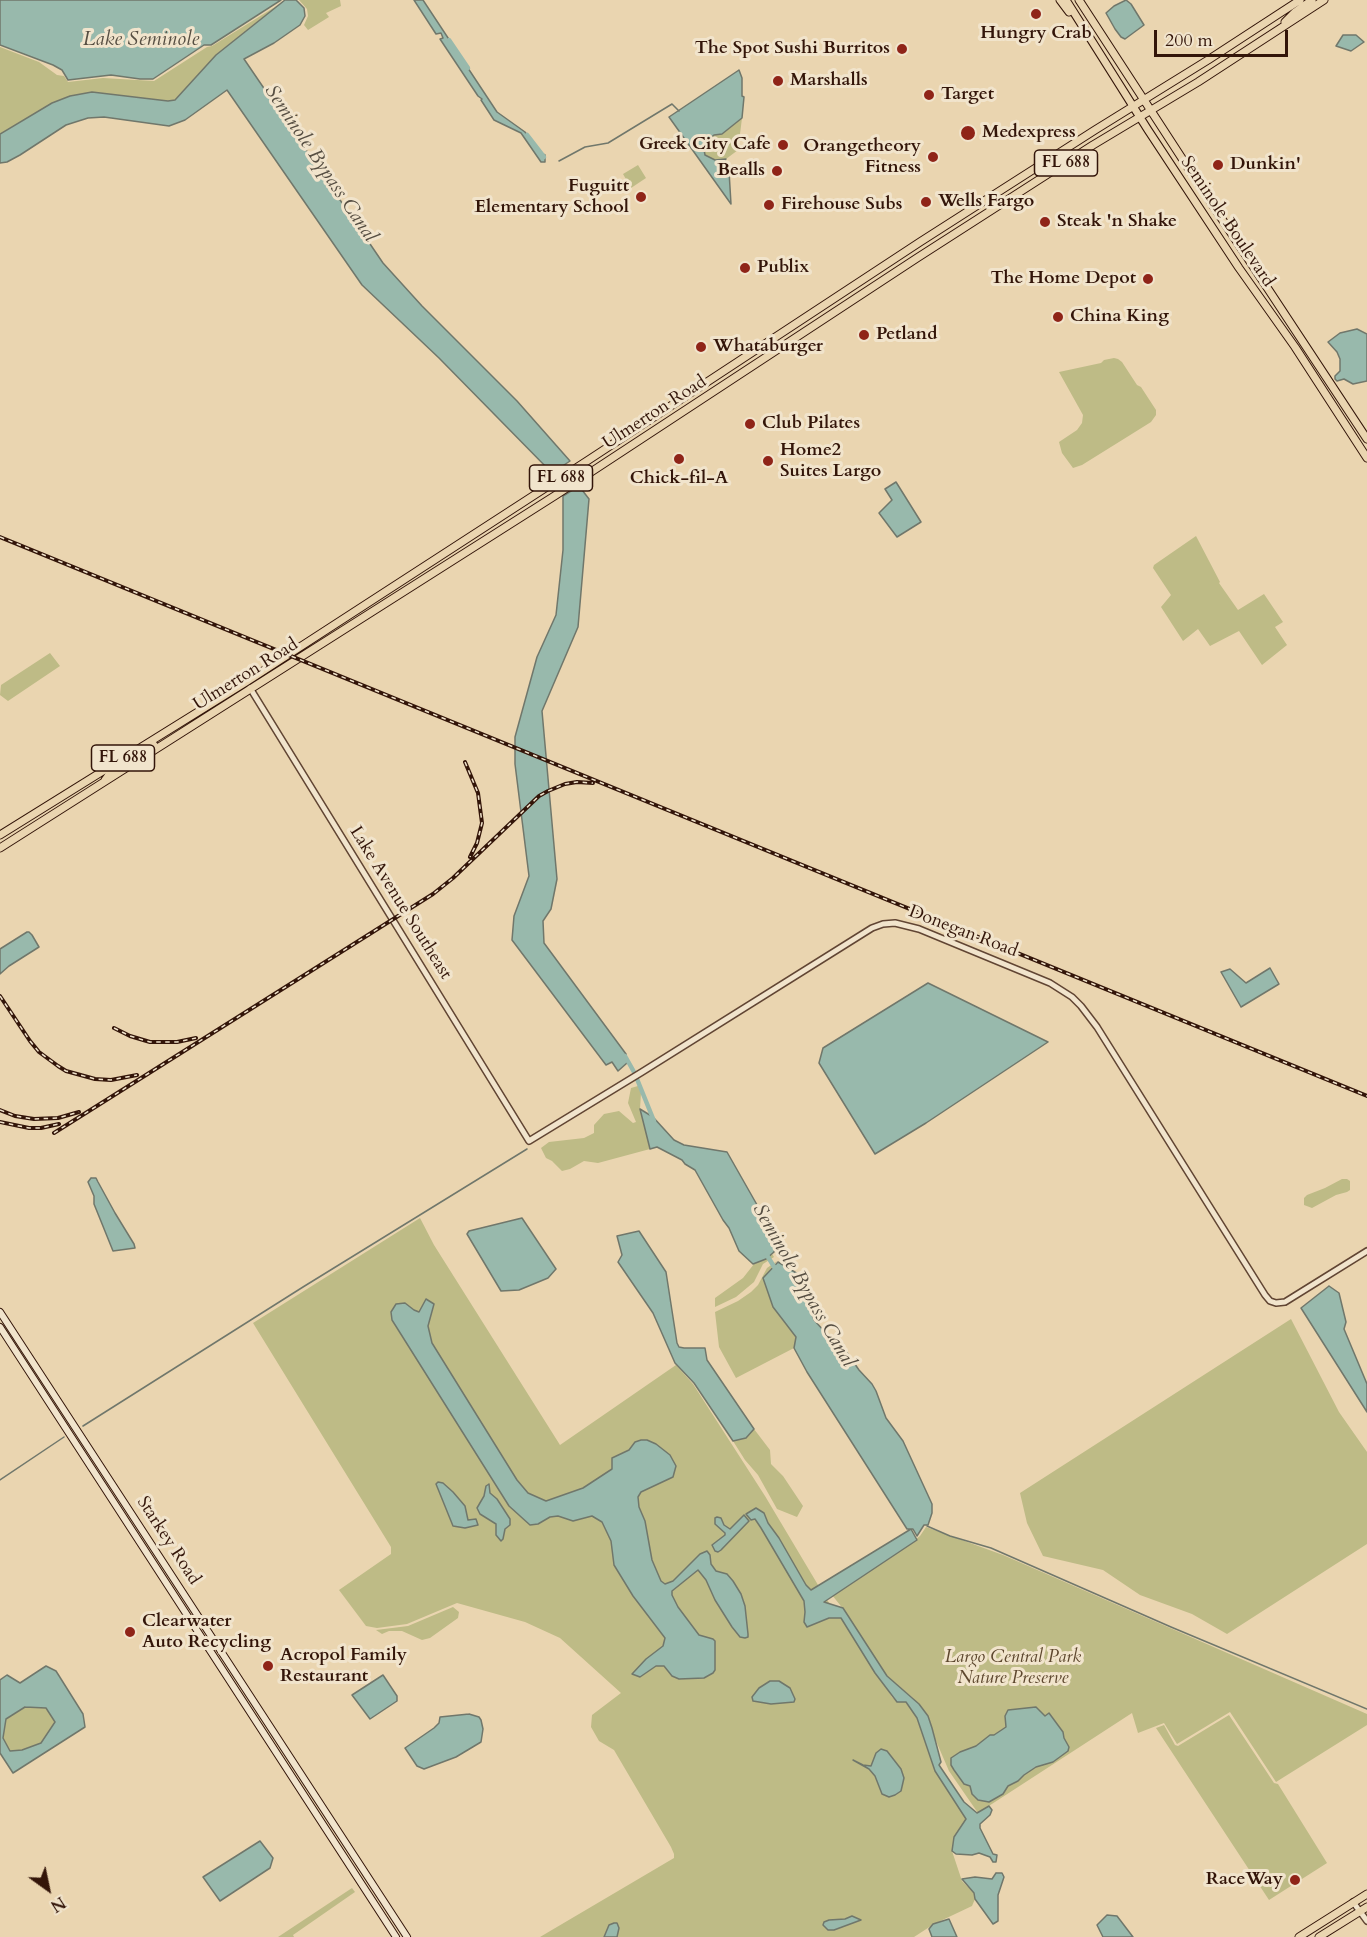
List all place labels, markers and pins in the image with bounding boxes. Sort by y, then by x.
marker: Hungry Crab [1029,7,1043,21]
place label: Hungry Crab [980,23,1092,45]
place label: The Spot Sushi Burritos [695,38,890,60]
marker: The Spot Sushi Burritos [895,42,909,56]
place label: Marshalls [790,70,868,92]
marker: Marshalls [771,74,785,88]
place label: Target [941,84,994,106]
marker: Target [922,88,936,102]
place label: Medexpress [982,122,1076,144]
marker: Medexpress [959,124,977,142]
place label: Greek City Cafe [639,134,771,156]
place label: Orangetheory Fitness [803,136,921,178]
marker: Greek City Cafe [776,138,790,152]
marker: Orangetheory Fitness [926,150,940,164]
place label: Dunkin' [1230,154,1301,176]
marker: Dunkin' [1211,158,1225,172]
place label: Bealls [717,160,765,182]
marker: Bealls [770,164,784,178]
place label: Fuguitt Elementary School [475,176,629,219]
marker: Fuguitt Elementary School [634,190,648,204]
place label: Wells Fargo [938,191,1034,213]
place label: Firehouse Subs [781,194,902,216]
marker: Wells Fargo [919,195,933,209]
marker: Firehouse Subs [762,198,776,212]
place label: Steak 'n Shake [1057,211,1177,233]
marker: Steak 'n Shake [1038,215,1052,229]
place label: Publix [757,257,809,279]
marker: Publix [738,261,752,275]
place label: The Home Depot [990,268,1136,290]
marker: The Home Depot [1141,272,1155,286]
place label: China King [1070,306,1169,328]
marker: China King [1051,310,1065,324]
place label: Petland [876,324,937,346]
marker: Petland [857,328,871,342]
place label: Whataburger [713,336,823,358]
marker: Whataburger [694,340,708,354]
place label: Club Pilates [762,413,860,435]
marker: Club Pilates [743,417,757,431]
place label: Home2 Suites Largo [780,440,881,482]
marker: Chick-fil-A [672,452,686,466]
marker: Home2 Suites Largo [761,454,775,468]
place label: Chick-fil-A [630,468,728,490]
place label: Clearwater Auto Recycling [142,1611,271,1654]
marker: Clearwater Auto Recycling [123,1625,137,1639]
place label: Acropol Family Restaurant [280,1645,407,1688]
marker: Acropol Family Restaurant [261,1659,275,1673]
place label: RaceWay [1206,1869,1283,1891]
marker: RaceWay [1288,1873,1302,1887]

